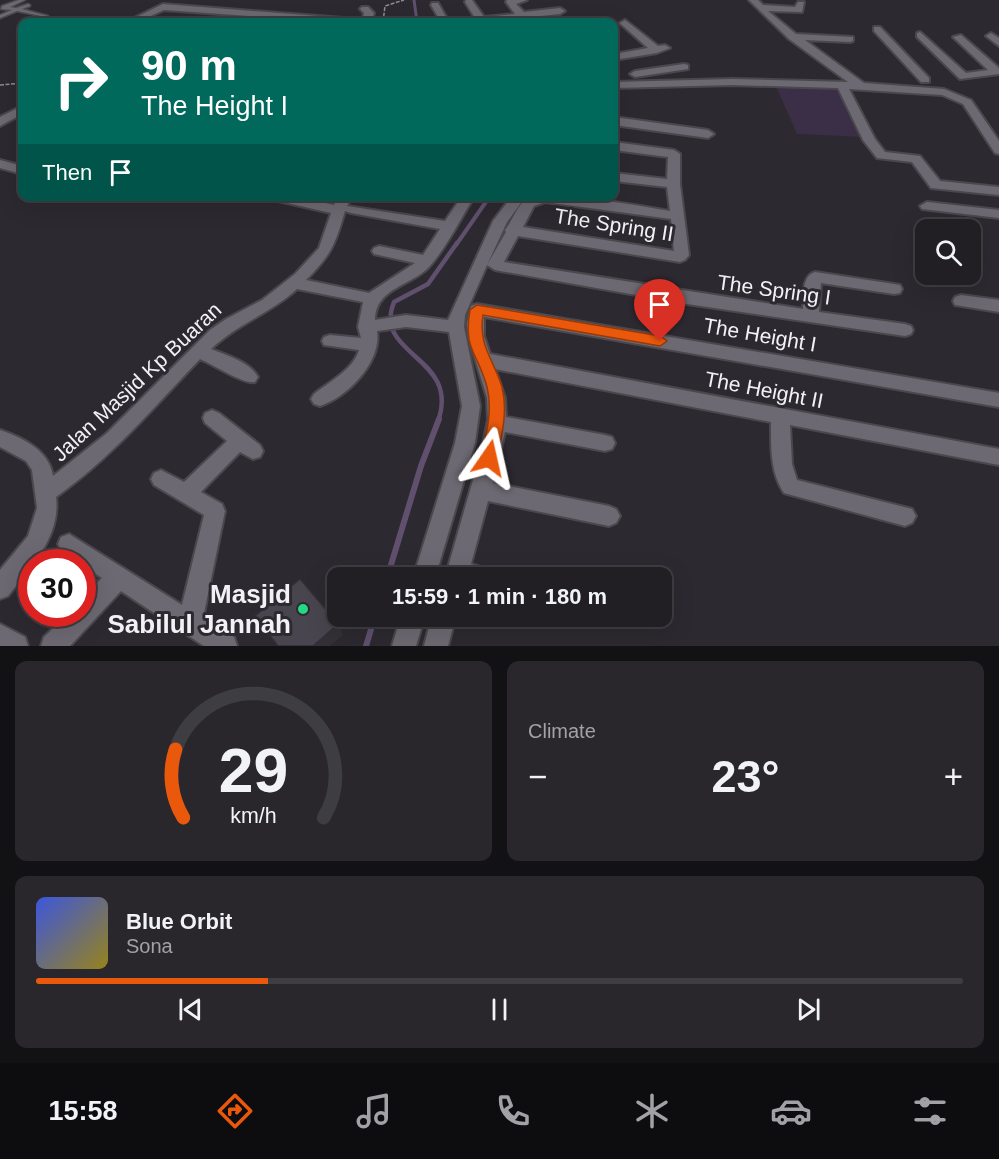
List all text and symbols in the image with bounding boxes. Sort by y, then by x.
icon: right [42,42,120,120]
text: 90 m [141,42,237,89]
text: The Height I [141,91,288,121]
icon: arrive [104,156,137,189]
text: Then [42,160,92,185]
street label: The Spring II [553,204,675,245]
map controls [915,219,981,285]
button: search [915,219,981,285]
street label: The Spring I [716,270,832,309]
pin [634,279,685,341]
icon: arrive [643,288,676,321]
street label: Jalan Masjid Kp Buaran [48,298,226,466]
street label: The Height I [702,313,818,356]
street label: The Height II [703,367,825,412]
position arrow [457,426,521,490]
speed limit sign: 30 [18,549,96,627]
place label: Masjid Sabilul Jannah [108,579,291,639]
text: 15:59 · 1 min · 180 m [392,584,607,609]
marker: Masjid Sabilul Jannah [296,602,310,616]
text: Climate [528,720,596,742]
text: 29 [219,736,288,805]
text: 23° [711,751,780,802]
text: − [528,758,547,795]
text: + [944,758,963,795]
text: km/h [230,804,277,828]
text: Blue Orbit [126,909,232,934]
text: Sona [126,935,173,957]
icon: previous [174,993,207,1026]
icon: pause [483,993,516,1026]
icon: next [792,993,825,1026]
icon: directions [214,1090,256,1132]
icon: music [353,1090,395,1132]
icon: phone [492,1090,534,1132]
icon: climate [631,1090,673,1132]
icon: car [770,1090,812,1132]
icon: filters [909,1090,951,1132]
text: 15:58 [48,1096,117,1126]

